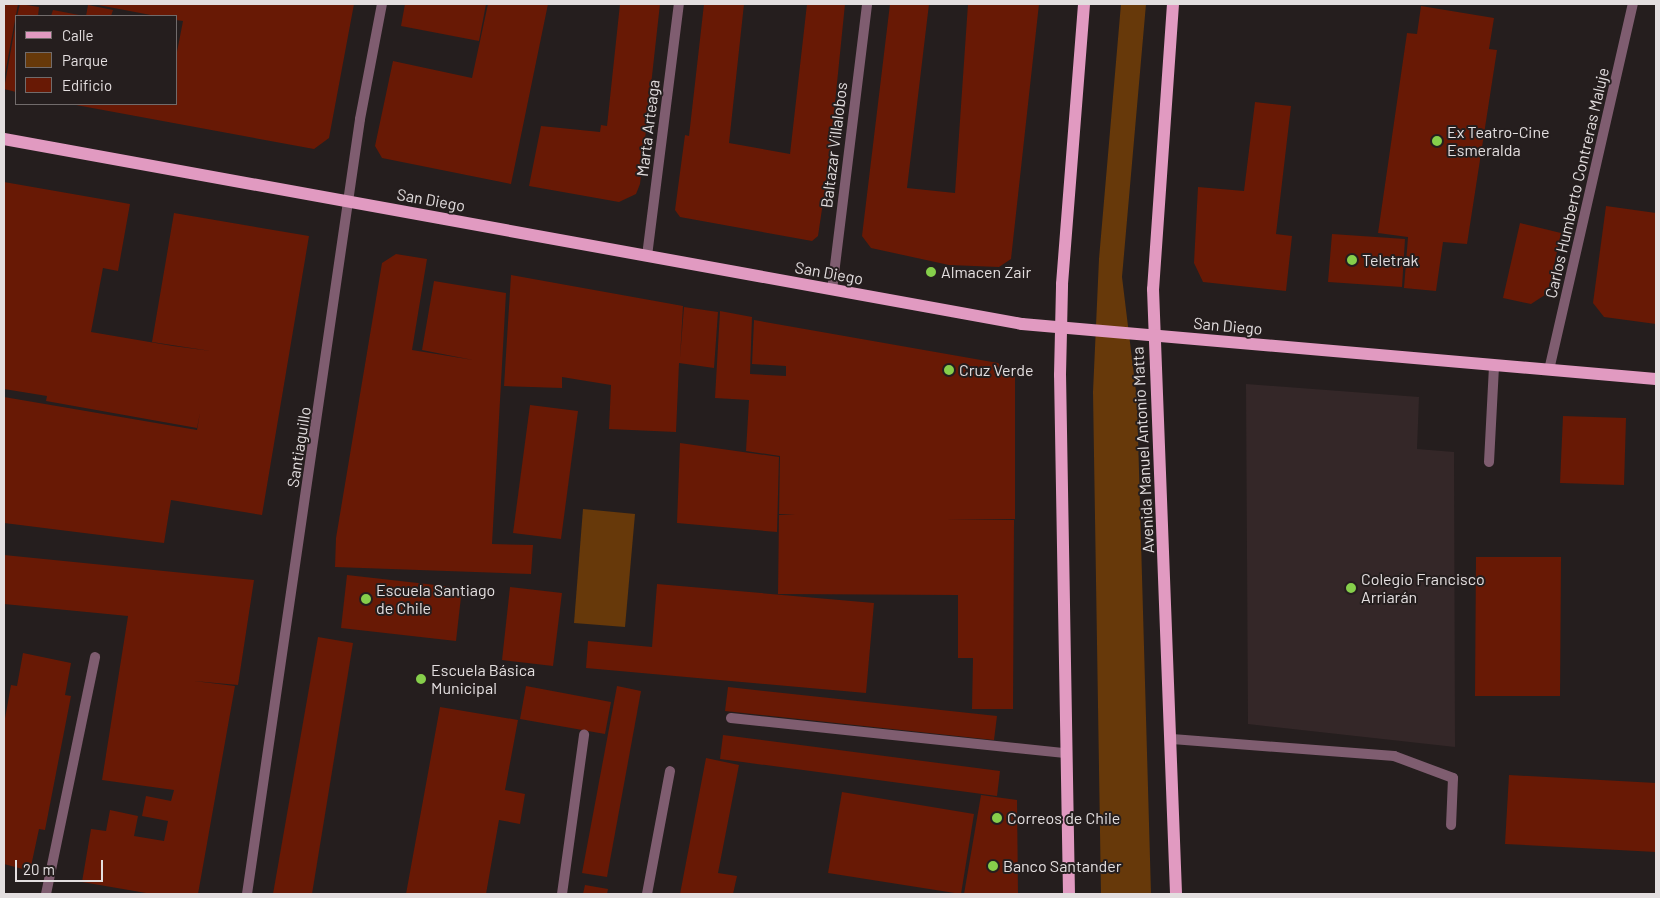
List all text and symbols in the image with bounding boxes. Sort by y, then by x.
legend [15,15,178,105]
text: Calle [62,26,94,44]
text: Parque [62,51,108,69]
street label: Carlos Humberto Contreras Maluje [1541,66,1613,300]
text: Edificio [62,76,112,94]
street label: Marta Arteaga [633,78,663,178]
street label: Baltazar Villalobos [817,81,851,209]
place label: Ex Teatro-Cine Esmeralda [1447,122,1549,160]
marker: Ex Teatro-Cine Esmeralda [1431,135,1443,147]
street label: San Diego [395,185,467,215]
place label: Teletrak [1362,250,1418,270]
marker: Teletrak [1346,254,1358,266]
street label: San Diego [793,258,865,288]
place label: Almacen Zair [941,262,1031,282]
marker: Almacen Zair [925,266,937,278]
street label: San Diego [1193,313,1263,339]
street label: Avenida Manuel Antonio Matta [1128,346,1158,554]
place label: Cruz Verde [959,360,1034,380]
marker: Cruz Verde [943,364,955,376]
street label: Santiaguillo [283,405,315,489]
place label: Colegio Francisco Arriarán [1361,569,1485,607]
place label: Escuela Santiago de Chile [376,580,495,618]
marker: Colegio Francisco Arriarán [1345,582,1357,594]
marker: Escuela Santiago de Chile [360,593,372,605]
place label: Escuela Básica Municipal [431,660,535,698]
marker: Escuela Básica Municipal [415,673,427,685]
place label: Correos de Chile [1007,808,1120,828]
marker: Correos de Chile [991,812,1003,824]
scale bar [18,850,105,882]
place label: Banco Santander [1003,856,1122,876]
text: 20 m [23,860,55,878]
marker: Banco Santander [987,860,999,872]

